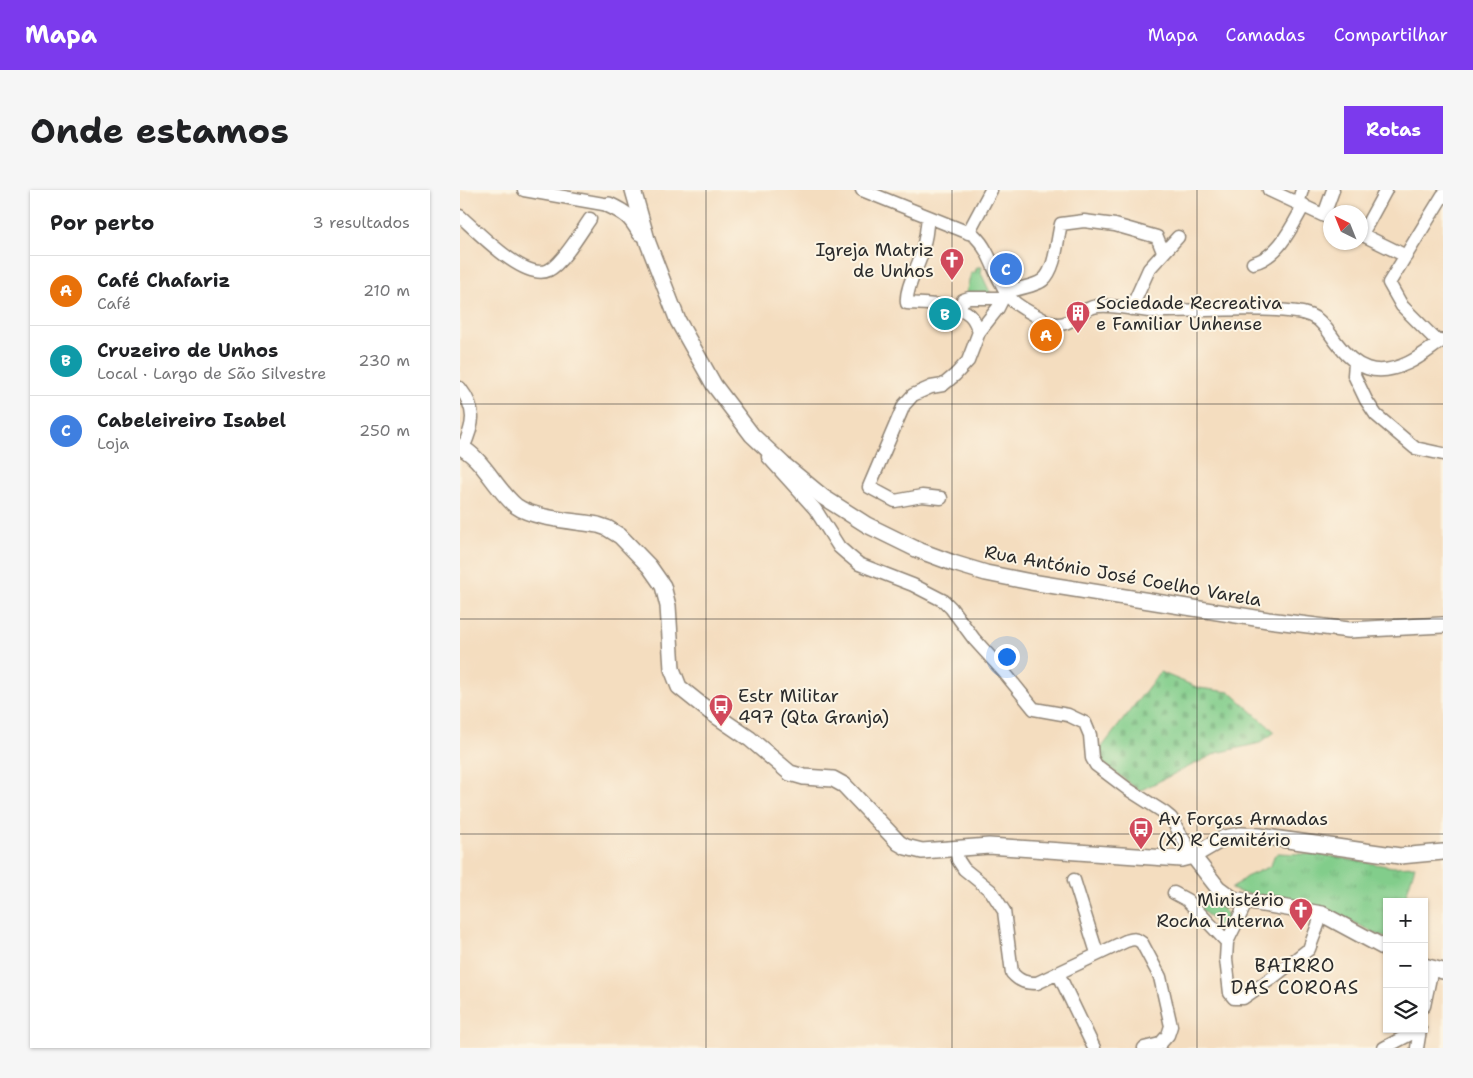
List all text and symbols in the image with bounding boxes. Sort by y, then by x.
text: Mapa [25,19,97,51]
text: Mapa [1148,23,1198,47]
text: Camadas [1226,23,1306,47]
text: Compartilhar [1334,23,1448,47]
button: Rotas [1344,106,1443,154]
text: Onde estamos [30,107,289,154]
north arrow [1323,205,1368,250]
text: Por perto [50,209,154,237]
text: 3 resultados [312,212,410,233]
place label: Igreja Matriz de Unhos [815,238,934,283]
church icon: Igreja Matriz de Unhos [939,247,965,281]
pin: C [990,250,1022,288]
text: Café Chafariz [97,268,230,293]
text: A [60,280,72,301]
text: 210 m [363,280,410,301]
place label: Sociedade Recreativa e Familiar Unhense [1096,291,1282,336]
text: Café [97,293,131,314]
pin: B [929,295,961,333]
building icon: Sociedade Recreativa e Familiar Unhense [1065,300,1091,334]
pin: A [1030,316,1062,354]
text: Cruzeiro de Unhos [97,338,278,363]
text: B [61,350,71,371]
text: 230 m [358,350,410,371]
text: Local · Largo de São Silvestre [97,363,326,384]
text: Cabeleireiro Isabel [97,408,286,433]
text: C [61,420,71,441]
text: 250 m [359,420,410,441]
text: Loja [97,433,129,454]
street label: Rua António José Coelho Varela [983,540,1263,612]
your location [994,644,1020,670]
place label: Estr Militar 497 (Qta Granja) [738,684,889,729]
bus stop icon: Estr Militar 497 (Qta Granja) [708,693,734,727]
place label: Av Forças Armadas (X) R Cemitério [1158,807,1328,852]
bus stop icon: Av Forças Armadas (X) R Cemitério [1128,816,1154,850]
place label: Ministério Rocha Interna [1157,888,1284,933]
church icon: Ministério Rocha Interna [1288,897,1314,931]
map controls [1383,898,1428,1033]
button: + [1383,898,1428,943]
button: − [1383,943,1428,988]
district label: BAIRRO DAS COROAS [1231,953,1359,1000]
button: layers [1383,988,1428,1033]

